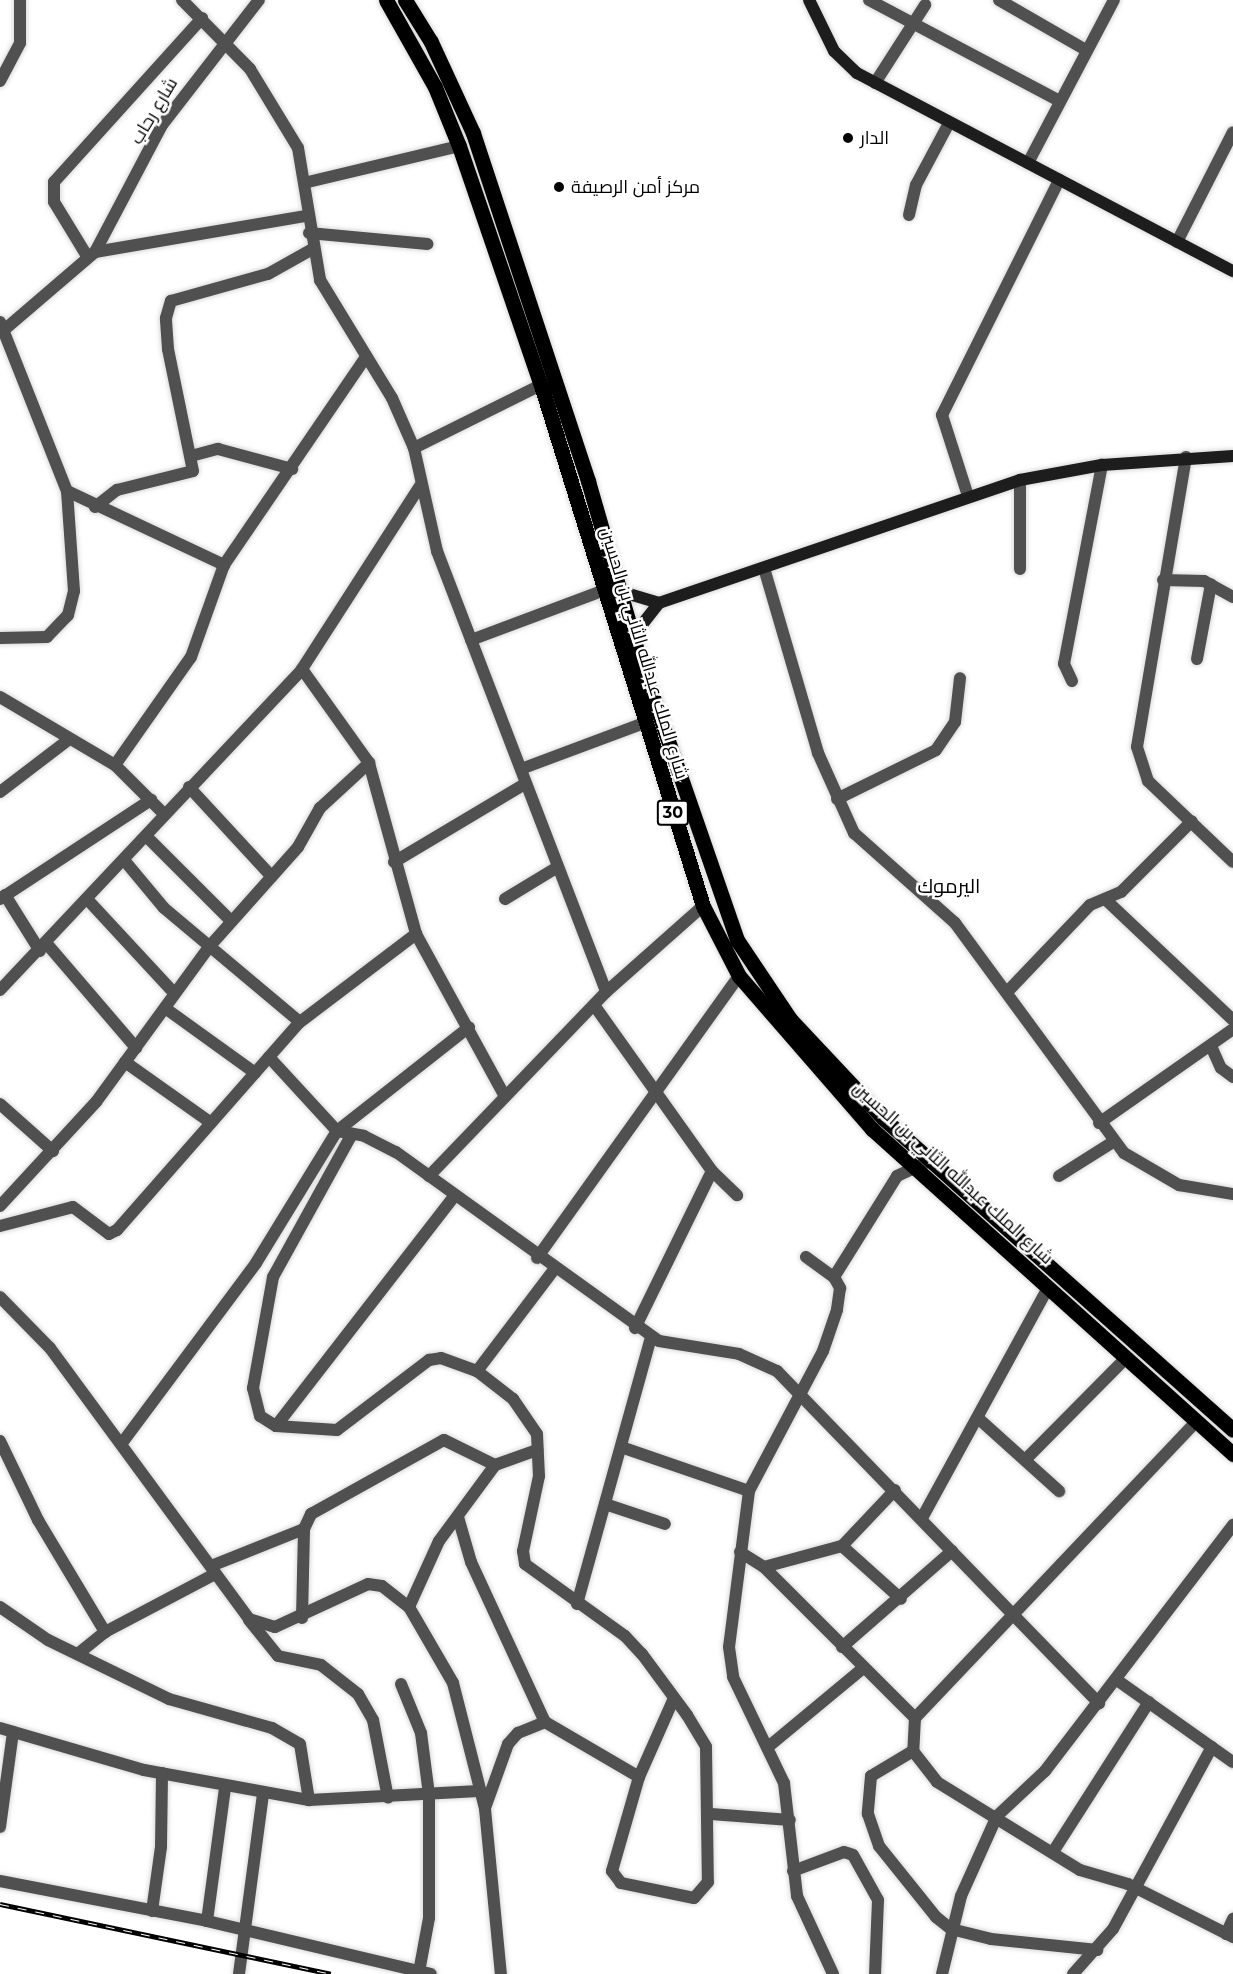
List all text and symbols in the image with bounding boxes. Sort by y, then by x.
street label: شارع رحاب [126,74,182,148]
place label: الدار [860,127,889,149]
marker: الدار [841,131,855,145]
place label: مركز أمن الرصيفة [571,176,700,198]
marker: مركز أمن الرصيفة [552,180,566,194]
street label: شارع الملك عبدالله الثاني بن الحسين [595,524,693,782]
road number: 30 [656,800,690,826]
district label: اليرموك [918,874,980,898]
street label: شارع الملك عبدالله الثاني بن الحسين [848,1077,1058,1269]

